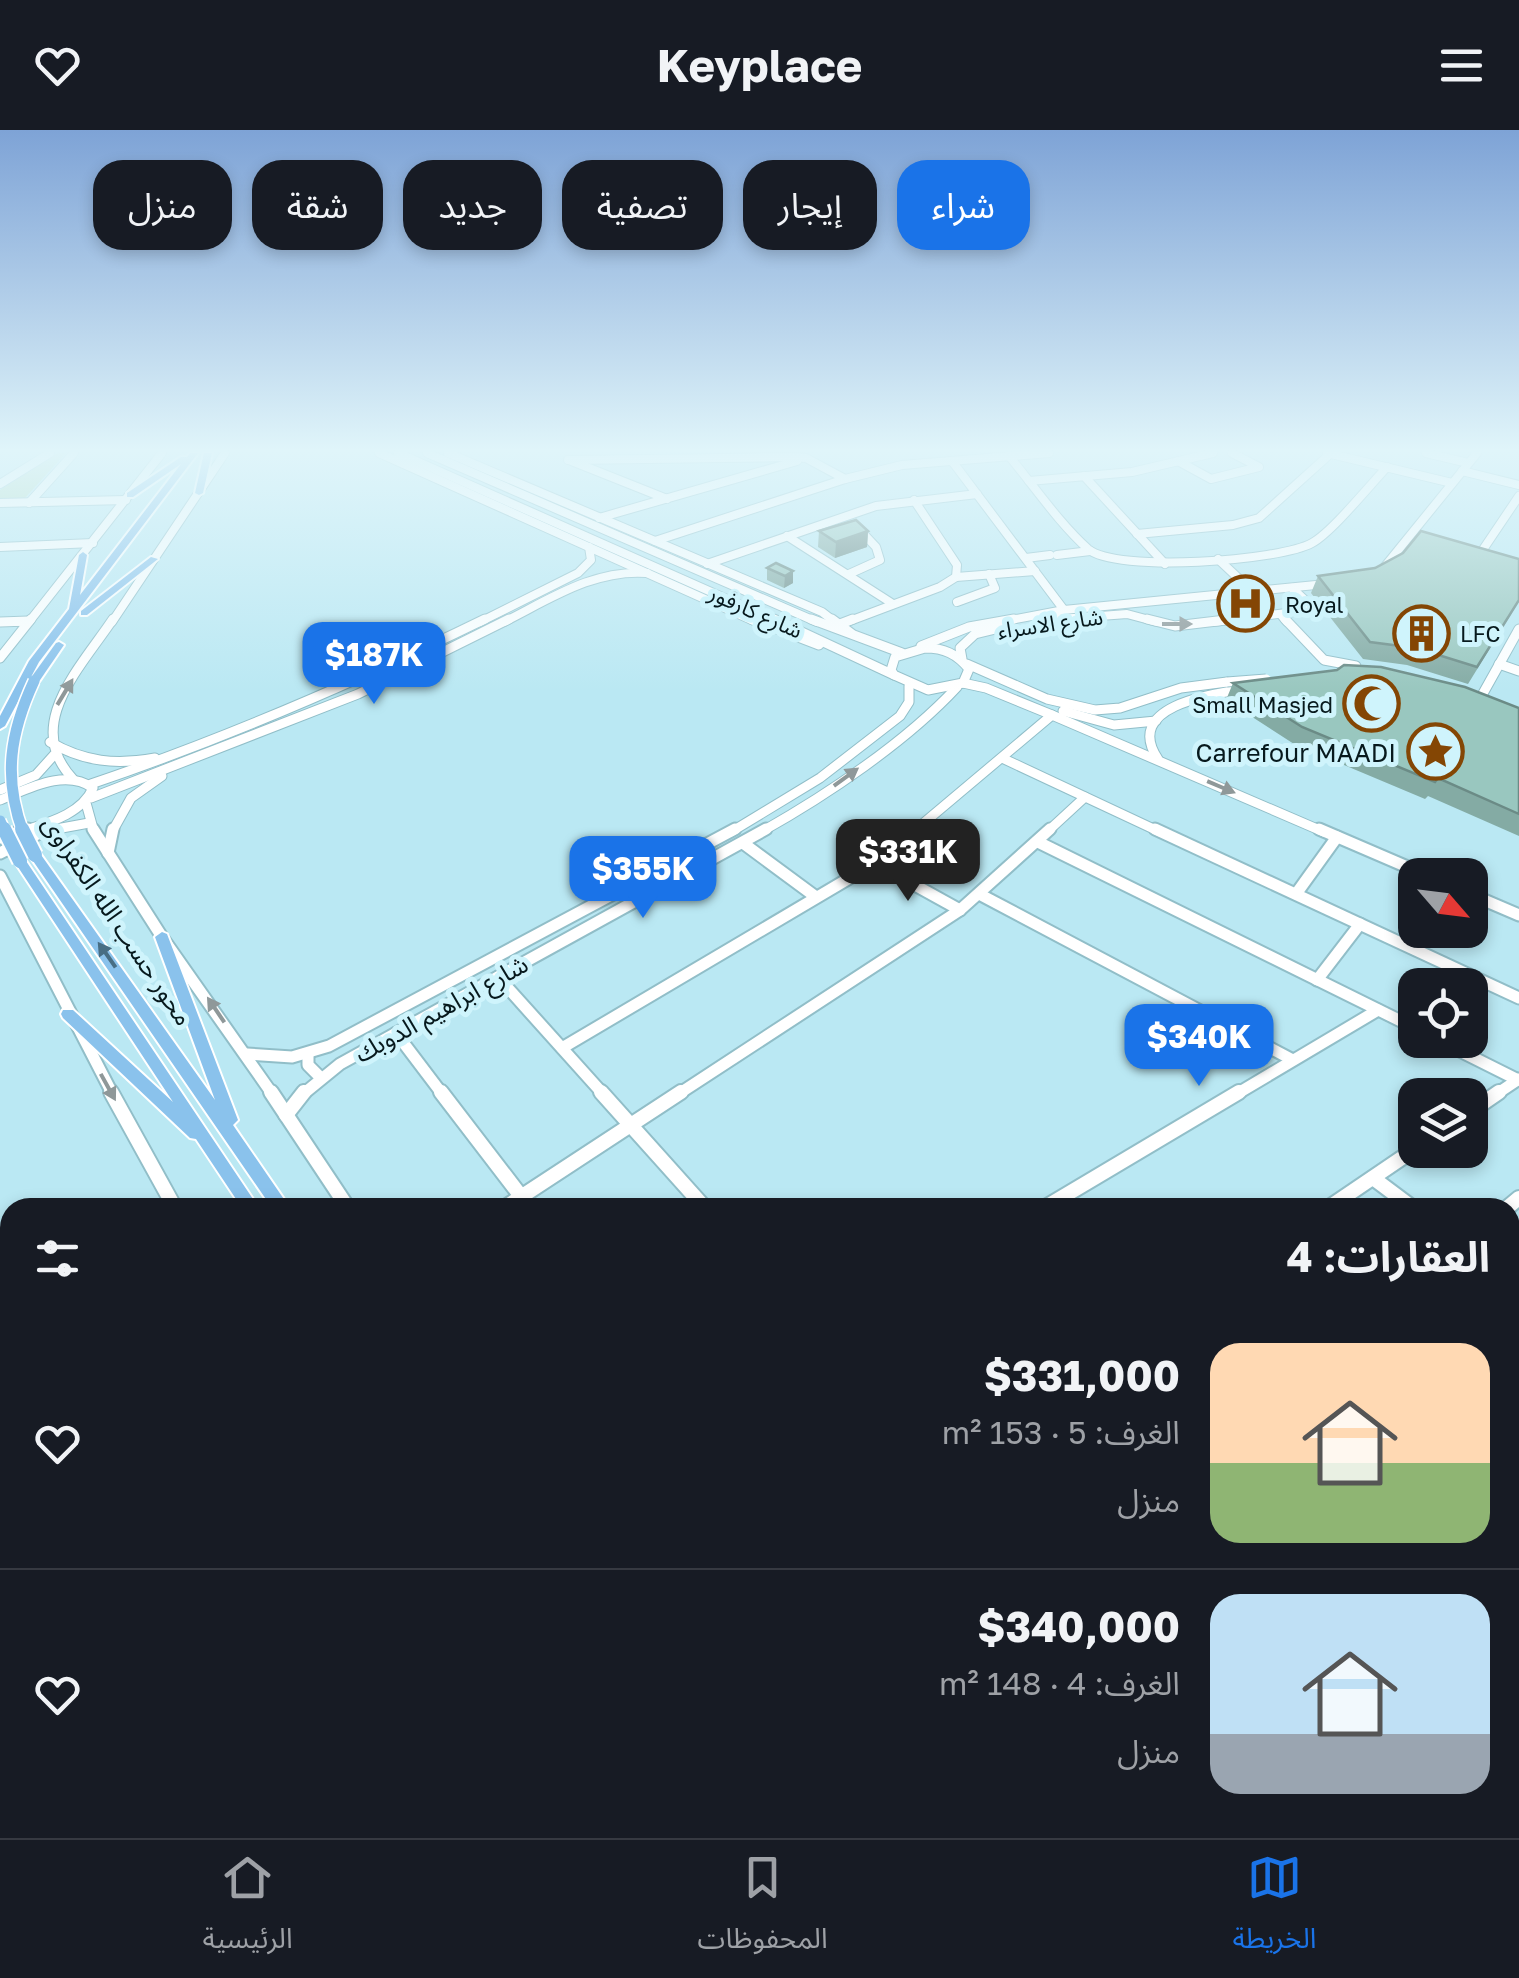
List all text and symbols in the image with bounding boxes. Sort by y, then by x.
icon: heart [30,38,85,93]
text: Keyplace [657,38,862,92]
icon: menu [1434,38,1489,93]
chip: منزل [93,160,232,250]
chip: شقة [252,160,383,250]
chip: جديد [403,160,542,250]
chip: تصفية [562,160,723,250]
chip: إيجار [743,160,877,250]
chip: شراء [897,160,1030,250]
hospital icon: Royal [1216,574,1276,634]
street label: شارع كارفور [702,578,807,647]
place label: Royal [1285,591,1344,618]
street label: شارع الاسراء [996,602,1105,648]
building icon: LFC [1391,603,1451,663]
one-way arrow [1162,616,1193,632]
place label: LFC [1460,620,1500,647]
pin: $187K [304,622,444,707]
text: $187K [324,635,424,673]
mosque icon: Small Masjed [1342,674,1402,734]
one-way arrow [56,678,73,706]
place label: Small Masjed [1192,691,1333,718]
place icon: Carrefour MAADI [1405,722,1465,782]
place label: Carrefour MAADI [1196,737,1396,768]
one-way arrow [833,767,859,787]
one-way arrow [1206,779,1236,795]
street label: محور حسب الله الكفراوى [36,809,200,1031]
pin: $331K [838,819,978,904]
text: $331K [858,832,958,870]
pin: $355K [573,836,713,921]
text: $355K [591,849,695,887]
north arrow [1398,858,1488,948]
map controls [1398,858,1488,1168]
one-way arrow [98,941,117,968]
street label: شارع ابراهيم الدوبك [349,948,536,1073]
button: locate [1398,968,1488,1058]
one-way arrow [207,996,226,1023]
pin: $340K [1129,1004,1269,1089]
text: $340K [1147,1017,1251,1055]
one-way arrow [99,1073,117,1101]
button: layers [1398,1078,1488,1168]
icon: filters [30,1231,85,1286]
text: العقارات: 4 [1286,1231,1490,1281]
text: $331,000 [984,1350,1180,1400]
icon: home [1290,1383,1410,1503]
text: الغرف: 5 · 153 m² [942,1413,1180,1451]
icon: heart [30,1416,85,1471]
text: منزل [1117,1481,1180,1519]
text: $340,000 [977,1601,1180,1651]
icon: home [1290,1634,1410,1754]
text: الغرف: 4 · 148 m² [939,1664,1180,1702]
icon: heart [30,1667,85,1722]
text: منزل [1117,1732,1180,1770]
tab: الرئيسية [203,1850,293,1969]
tab: المحفوظات [698,1850,828,1969]
tab: الخريطة [1233,1850,1316,1969]

